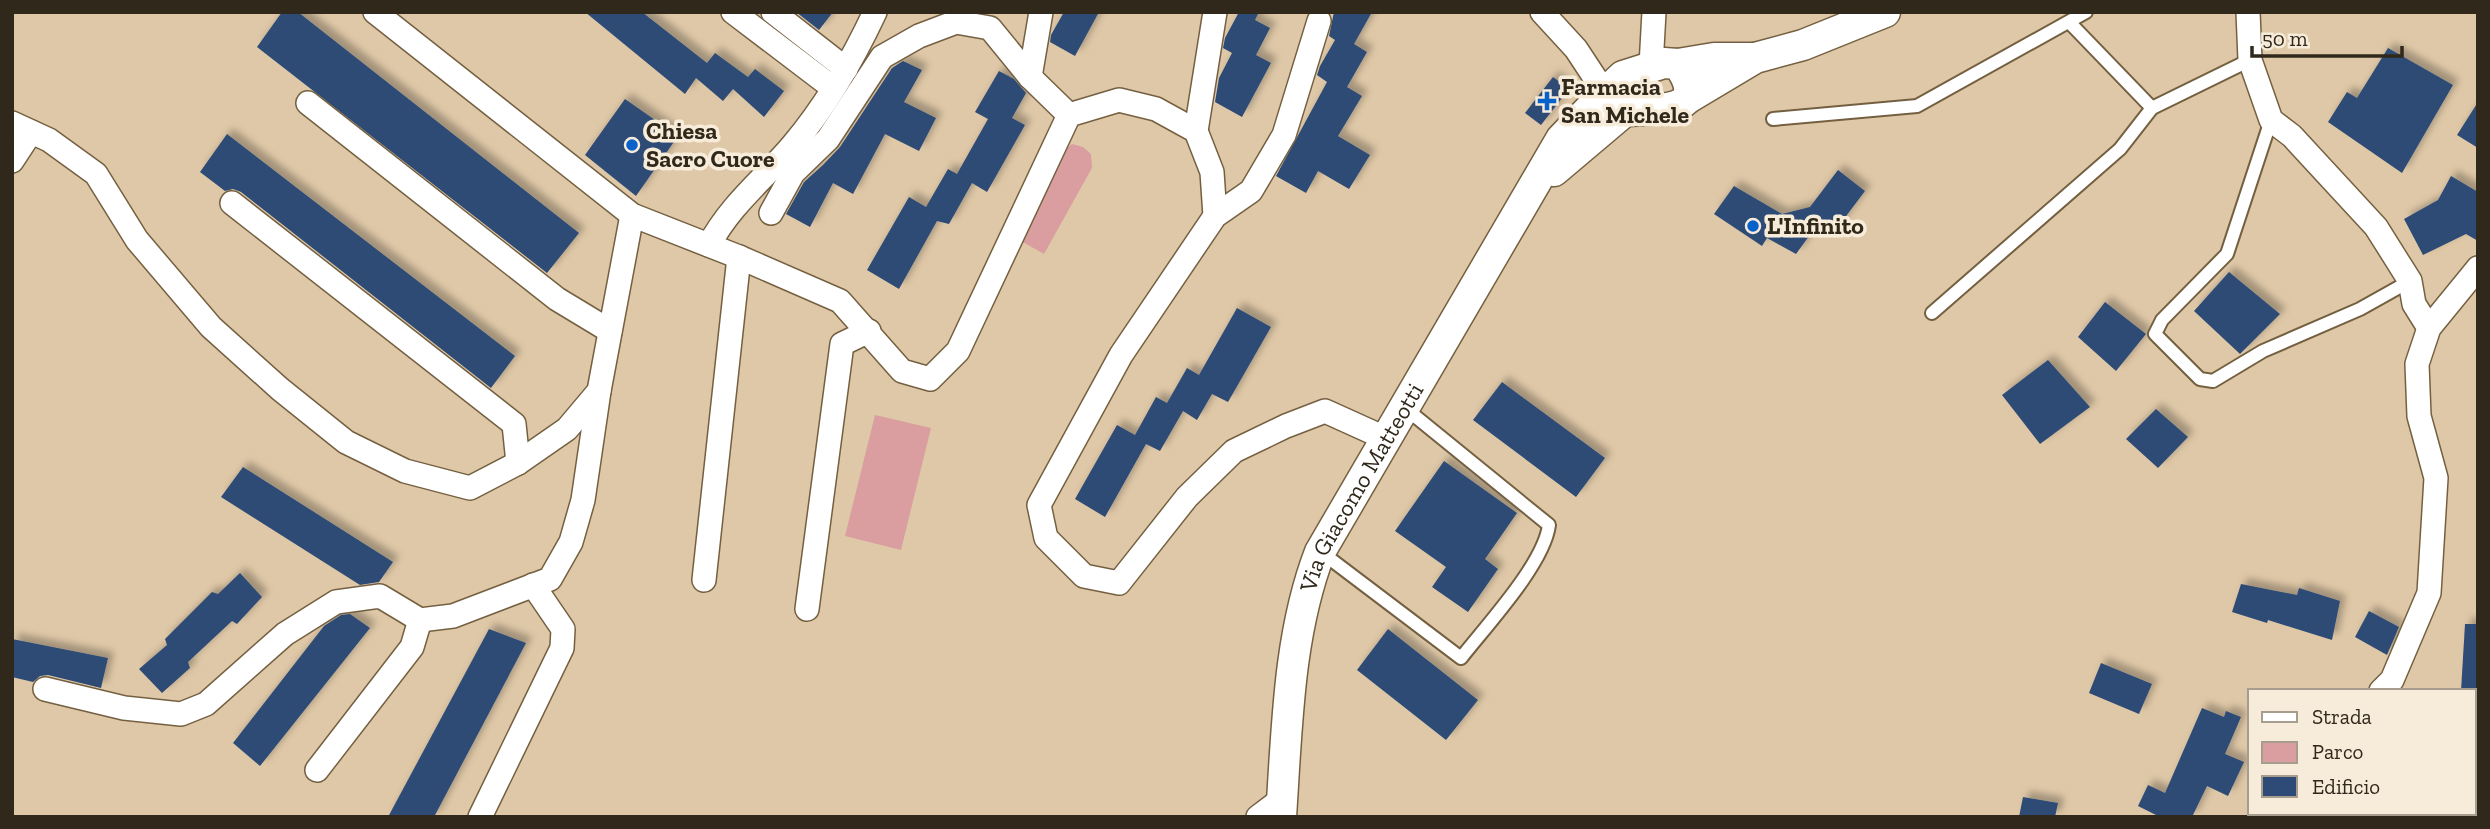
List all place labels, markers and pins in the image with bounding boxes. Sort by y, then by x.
place label: Farmacia San Michele [1561,72,1690,129]
marker: Farmacia San Michele [1539,93,1555,109]
place label: Chiesa Sacro Cuore [646,116,775,173]
marker: Chiesa Sacro Cuore [624,137,640,153]
place label: L'Infinito [1767,211,1864,240]
marker: L'Infinito [1745,218,1761,234]

